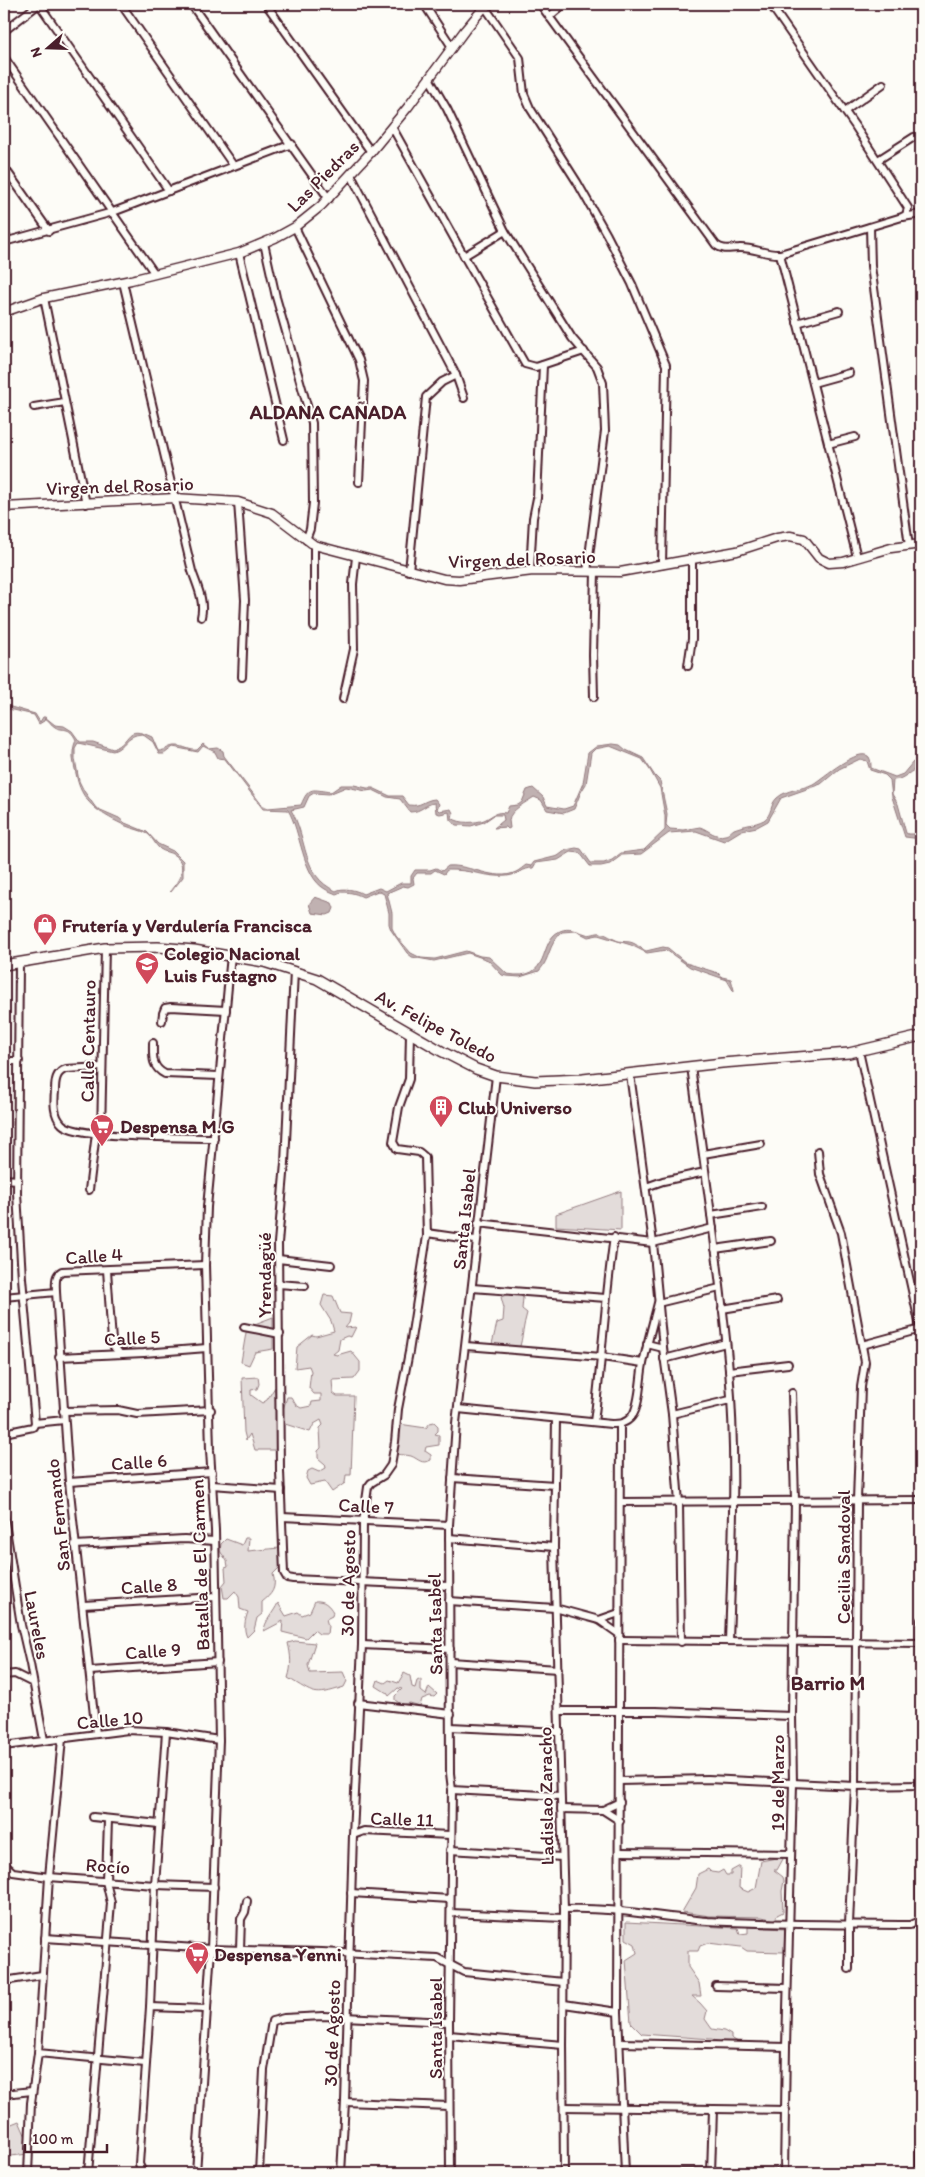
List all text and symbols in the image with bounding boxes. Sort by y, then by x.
north arrow [22,22,72,72]
text: N [27,45,46,60]
street label: Las Piedras [282,135,364,217]
district label: ALDANA CAÑADA [249,400,406,424]
street label: Virgen del Rosario [46,472,194,500]
street label: Virgen del Rosario [448,545,596,573]
shop icon: Frutería y Verdulería Francisca [32,912,58,946]
place label: Frutería y Verdulería Francisca [62,914,313,937]
place label: Colegio Nacional Luis Fustagno [164,942,301,987]
school or university icon: Colegio Nacional Luis Fustagno [134,951,160,985]
street label: Calle Centauro [75,980,101,1102]
street label: Av. Felipe Toledo [371,984,501,1068]
building icon: Club Universo [428,1094,454,1128]
place label: Club Universo [458,1096,572,1119]
supermarket icon: Despensa M.G [89,1113,115,1147]
place label: Despensa M.G [120,1115,235,1138]
street label: Santa Isabel [447,1167,481,1271]
street label: Yrendagüé [253,1232,276,1318]
street label: Calle 4 [64,1243,124,1269]
street label: Calle 5 [103,1325,161,1351]
street label: Calle 6 [110,1449,168,1475]
street label: San Fernando [41,1458,75,1572]
street label: Batalla de El Carmen [186,1479,214,1651]
street label: Cecilia Sandoval [832,1489,855,1624]
street label: Calle 7 [338,1493,394,1519]
street label: 30 de Agosto [336,1529,360,1637]
street label: Santa Isabel [423,1572,447,1675]
street label: Calle 8 [120,1573,178,1599]
street label: Laureles [19,1589,55,1661]
street label: Calle 9 [124,1638,182,1664]
district label: Barrio M [791,1671,865,1695]
street label: Calle 10 [76,1706,144,1734]
street label: Ladislao Zaracho [533,1727,559,1865]
street label: 19 de Marzo [766,1735,789,1831]
street label: Calle 11 [370,1806,434,1832]
street label: Rocío [85,1853,131,1879]
supermarket icon: Despensa Yenni [184,1941,210,1975]
place label: Despensa Yenni [214,1943,342,1966]
street label: Santa Isabel [424,1976,447,2079]
street label: 30 de Agosto [319,1979,345,2087]
scale bar [25,2122,108,2154]
text: 100 m [32,2130,74,2148]

